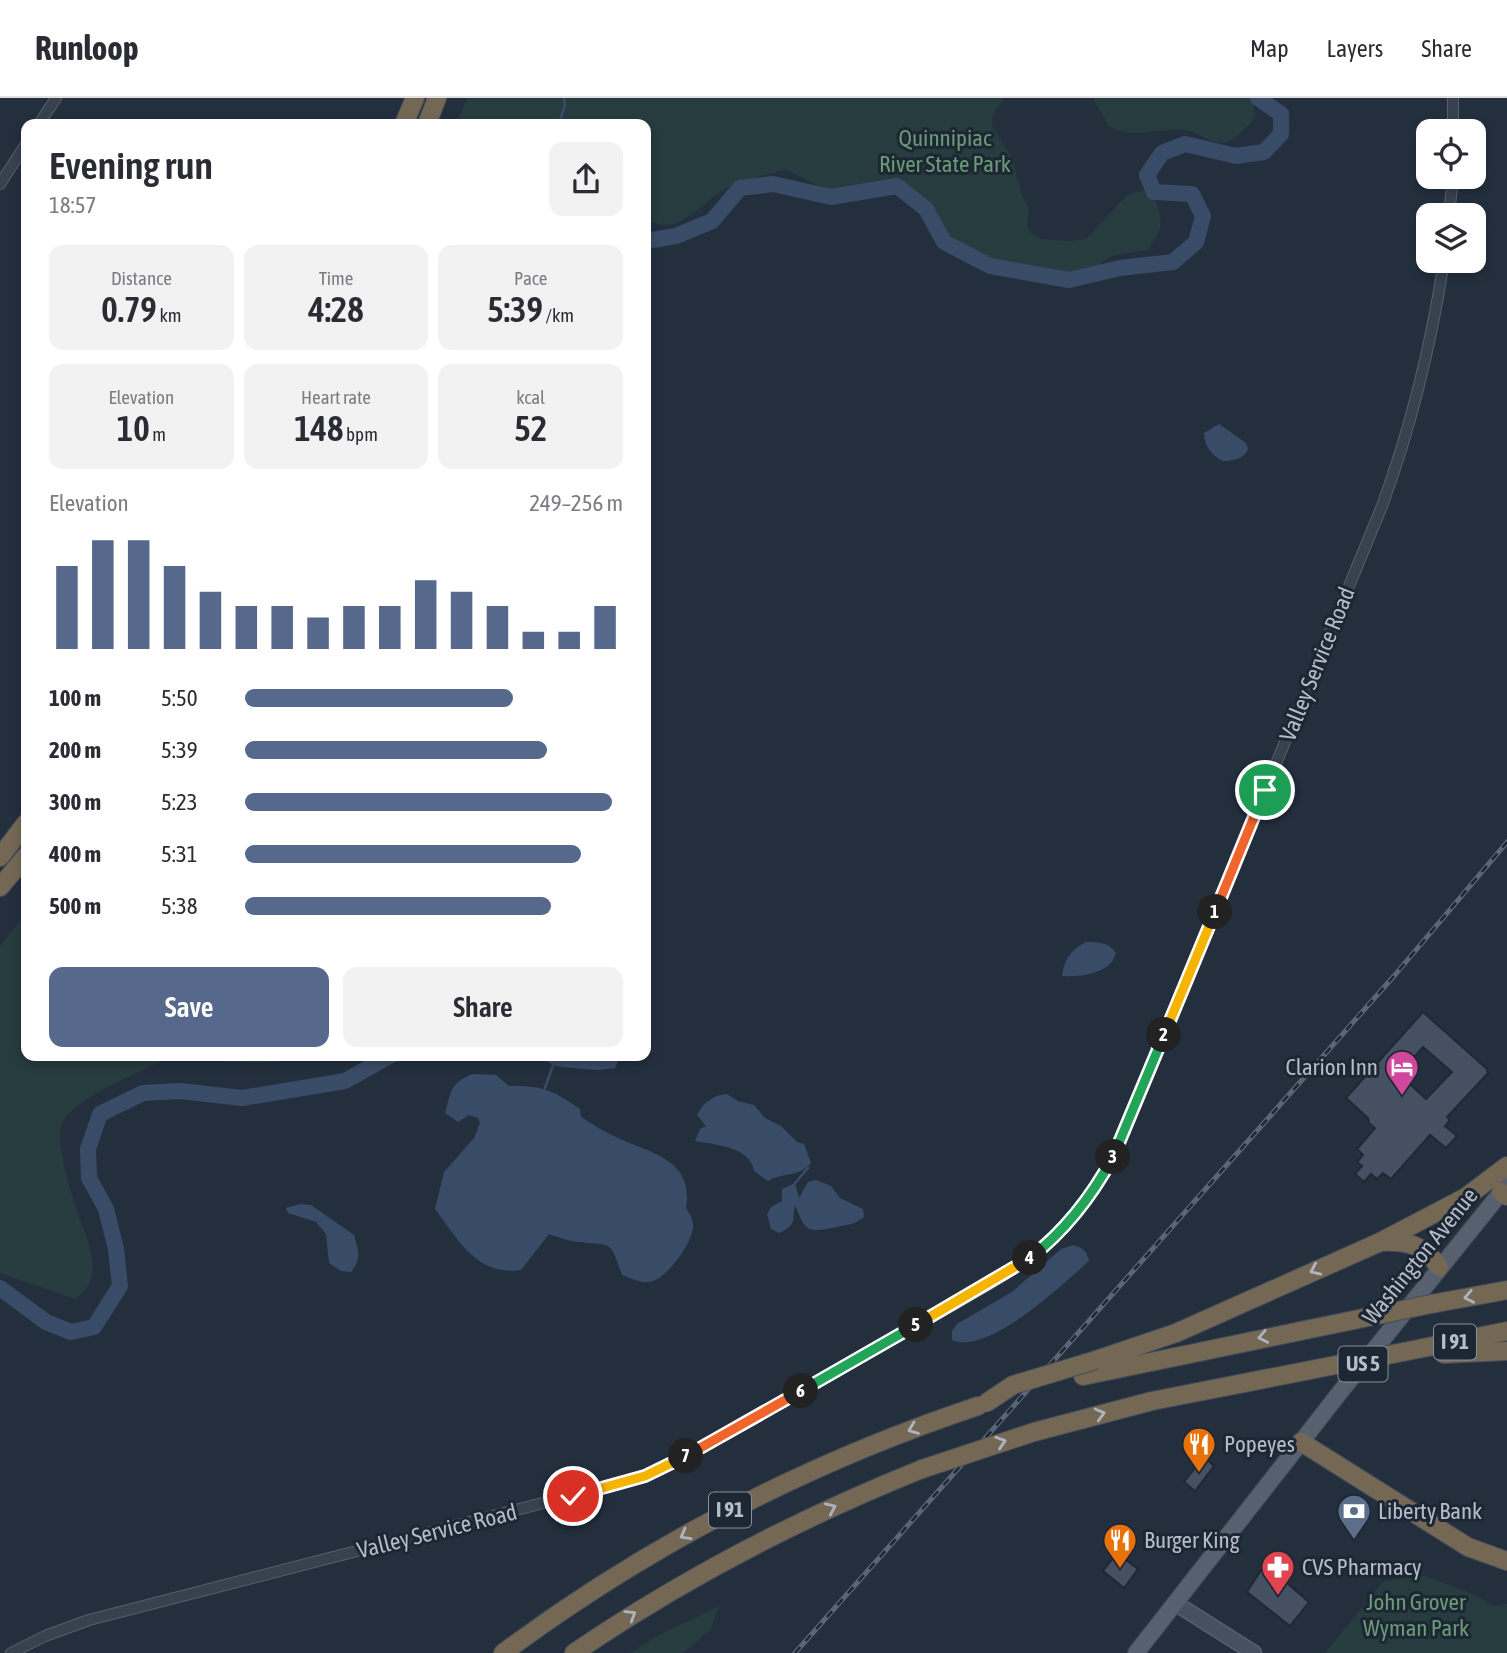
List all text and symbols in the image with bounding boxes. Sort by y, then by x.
text: Runloop [35,29,139,67]
text: Map [1250,35,1289,62]
text: Layers [1327,35,1383,62]
text: Share [1421,35,1472,62]
map controls [1416,119,1486,273]
button: locate [1416,119,1486,189]
park label: Quinnipiac River State Park [879,125,1011,177]
button: share [549,142,623,216]
text: Evening run [49,144,213,187]
text: 18:57 [49,192,96,218]
button: layers [1416,203,1486,273]
text: Distance [111,267,172,289]
text: Time [319,267,353,289]
text: Pace [514,267,547,289]
text: 0.79 [101,289,157,329]
text: 4:28 [308,289,364,329]
text: 5:39 [487,289,543,329]
text: km [157,304,181,326]
text: /km [543,304,574,326]
text: Elevation [108,386,174,408]
text: Heart rate [301,386,371,408]
text: kcal [516,386,545,408]
text: 10 [117,408,150,448]
text: 148 [294,408,344,448]
text: 52 [514,408,547,448]
text: m [150,423,166,445]
text: bpm [344,423,378,445]
text: Elevation [49,490,129,516]
text: 249–256 m [529,490,623,516]
street label: Valley Service Road [1274,583,1360,745]
text: 100 m [49,685,101,711]
text: 5:50 [161,685,198,711]
text: 200 m [49,737,101,763]
text: 5:39 [161,737,198,763]
pin [1235,760,1295,820]
icon: arrive [1246,771,1284,809]
text: 300 m [49,789,101,815]
text: 5:23 [161,789,198,815]
text: 400 m [49,841,101,867]
text: 5:31 [161,841,198,867]
text: 500 m [49,893,101,919]
text: 5:38 [161,893,198,919]
pin: 1 [1198,894,1232,930]
text: 1 [1210,900,1219,922]
button: Save [49,967,329,1047]
button: Share [343,967,623,1047]
pin: 2 [1146,1018,1182,1052]
text: 2 [1159,1023,1168,1045]
hotel icon: Clarion Inn [1383,1048,1421,1097]
place label: Clarion Inn [1285,1054,1378,1080]
pin: 3 [1096,1140,1130,1174]
text: 3 [1108,1145,1117,1167]
street label: Washington Avenue [1357,1183,1483,1329]
pin: 4 [1012,1240,1048,1276]
text: 4 [1025,1246,1034,1268]
one-way arrow [1310,1262,1322,1276]
one-way arrow [1463,1289,1475,1304]
pin: 5 [898,1308,934,1342]
text: 5 [911,1313,920,1335]
road number: I 91 [1434,1324,1476,1360]
one-way arrow [1257,1329,1269,1344]
road number: US 5 [1338,1346,1388,1382]
pin: 6 [784,1374,818,1408]
text: 6 [796,1379,805,1401]
one-way arrow [1094,1408,1106,1422]
one-way arrow [908,1420,920,1434]
restaurant icon: Popeyes [1180,1425,1218,1474]
place label: Popeyes [1224,1431,1295,1457]
one-way arrow [994,1436,1007,1450]
pin: 7 [668,1438,704,1474]
text: 7 [681,1444,690,1466]
pin [543,1466,603,1526]
icon: check [554,1477,592,1515]
road number: I 91 [709,1492,751,1528]
bank icon: Liberty Bank [1335,1492,1373,1541]
place label: Liberty Bank [1378,1498,1482,1524]
street label: Valley Service Road [354,1499,520,1563]
one-way arrow [824,1502,837,1516]
restaurant icon: Burger King [1101,1521,1139,1570]
one-way arrow [680,1527,692,1540]
place label: Burger King [1144,1527,1240,1553]
pharmacy icon: CVS Pharmacy [1259,1548,1297,1597]
place label: CVS Pharmacy [1302,1554,1422,1580]
park label: John Grover Wyman Park [1363,1589,1469,1641]
one-way arrow [624,1611,637,1624]

